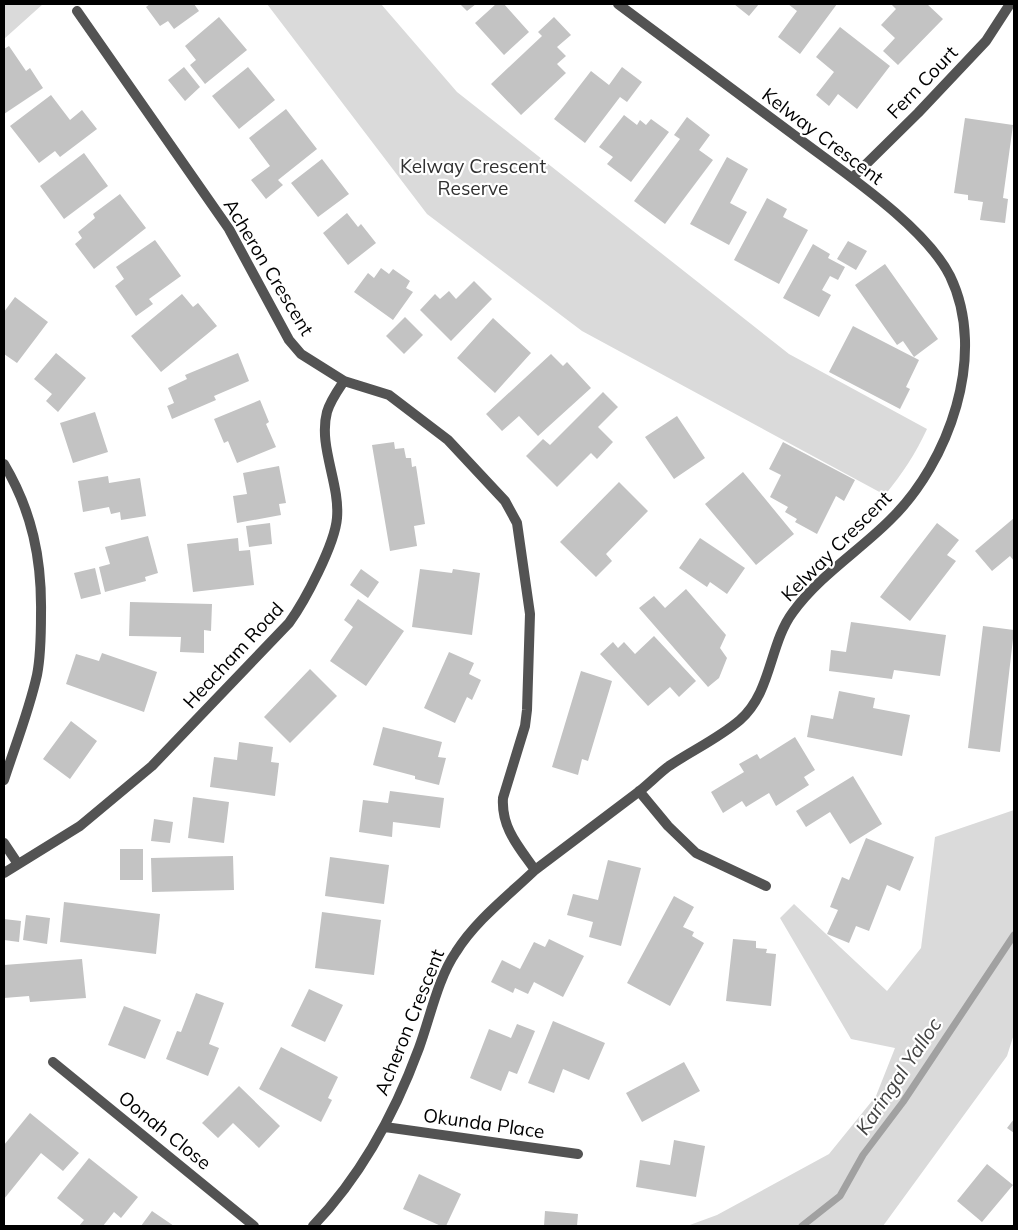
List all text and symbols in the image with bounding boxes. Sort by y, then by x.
street label: Fern Court [881,40,963,123]
street label: Kelway Crescent [757,82,889,190]
park label: Kelway Crescent Reserve [400,154,546,200]
street label: Acheron Crescent [219,194,319,340]
street label: Kelway Crescent [776,486,896,606]
street label: Heacham Road [178,597,288,713]
street label: Acheron Crescent [369,945,449,1099]
water label: Karingal Yalloc [850,1013,946,1139]
street label: Oonah Close [114,1085,216,1175]
street label: Okunda Place [422,1103,546,1143]

